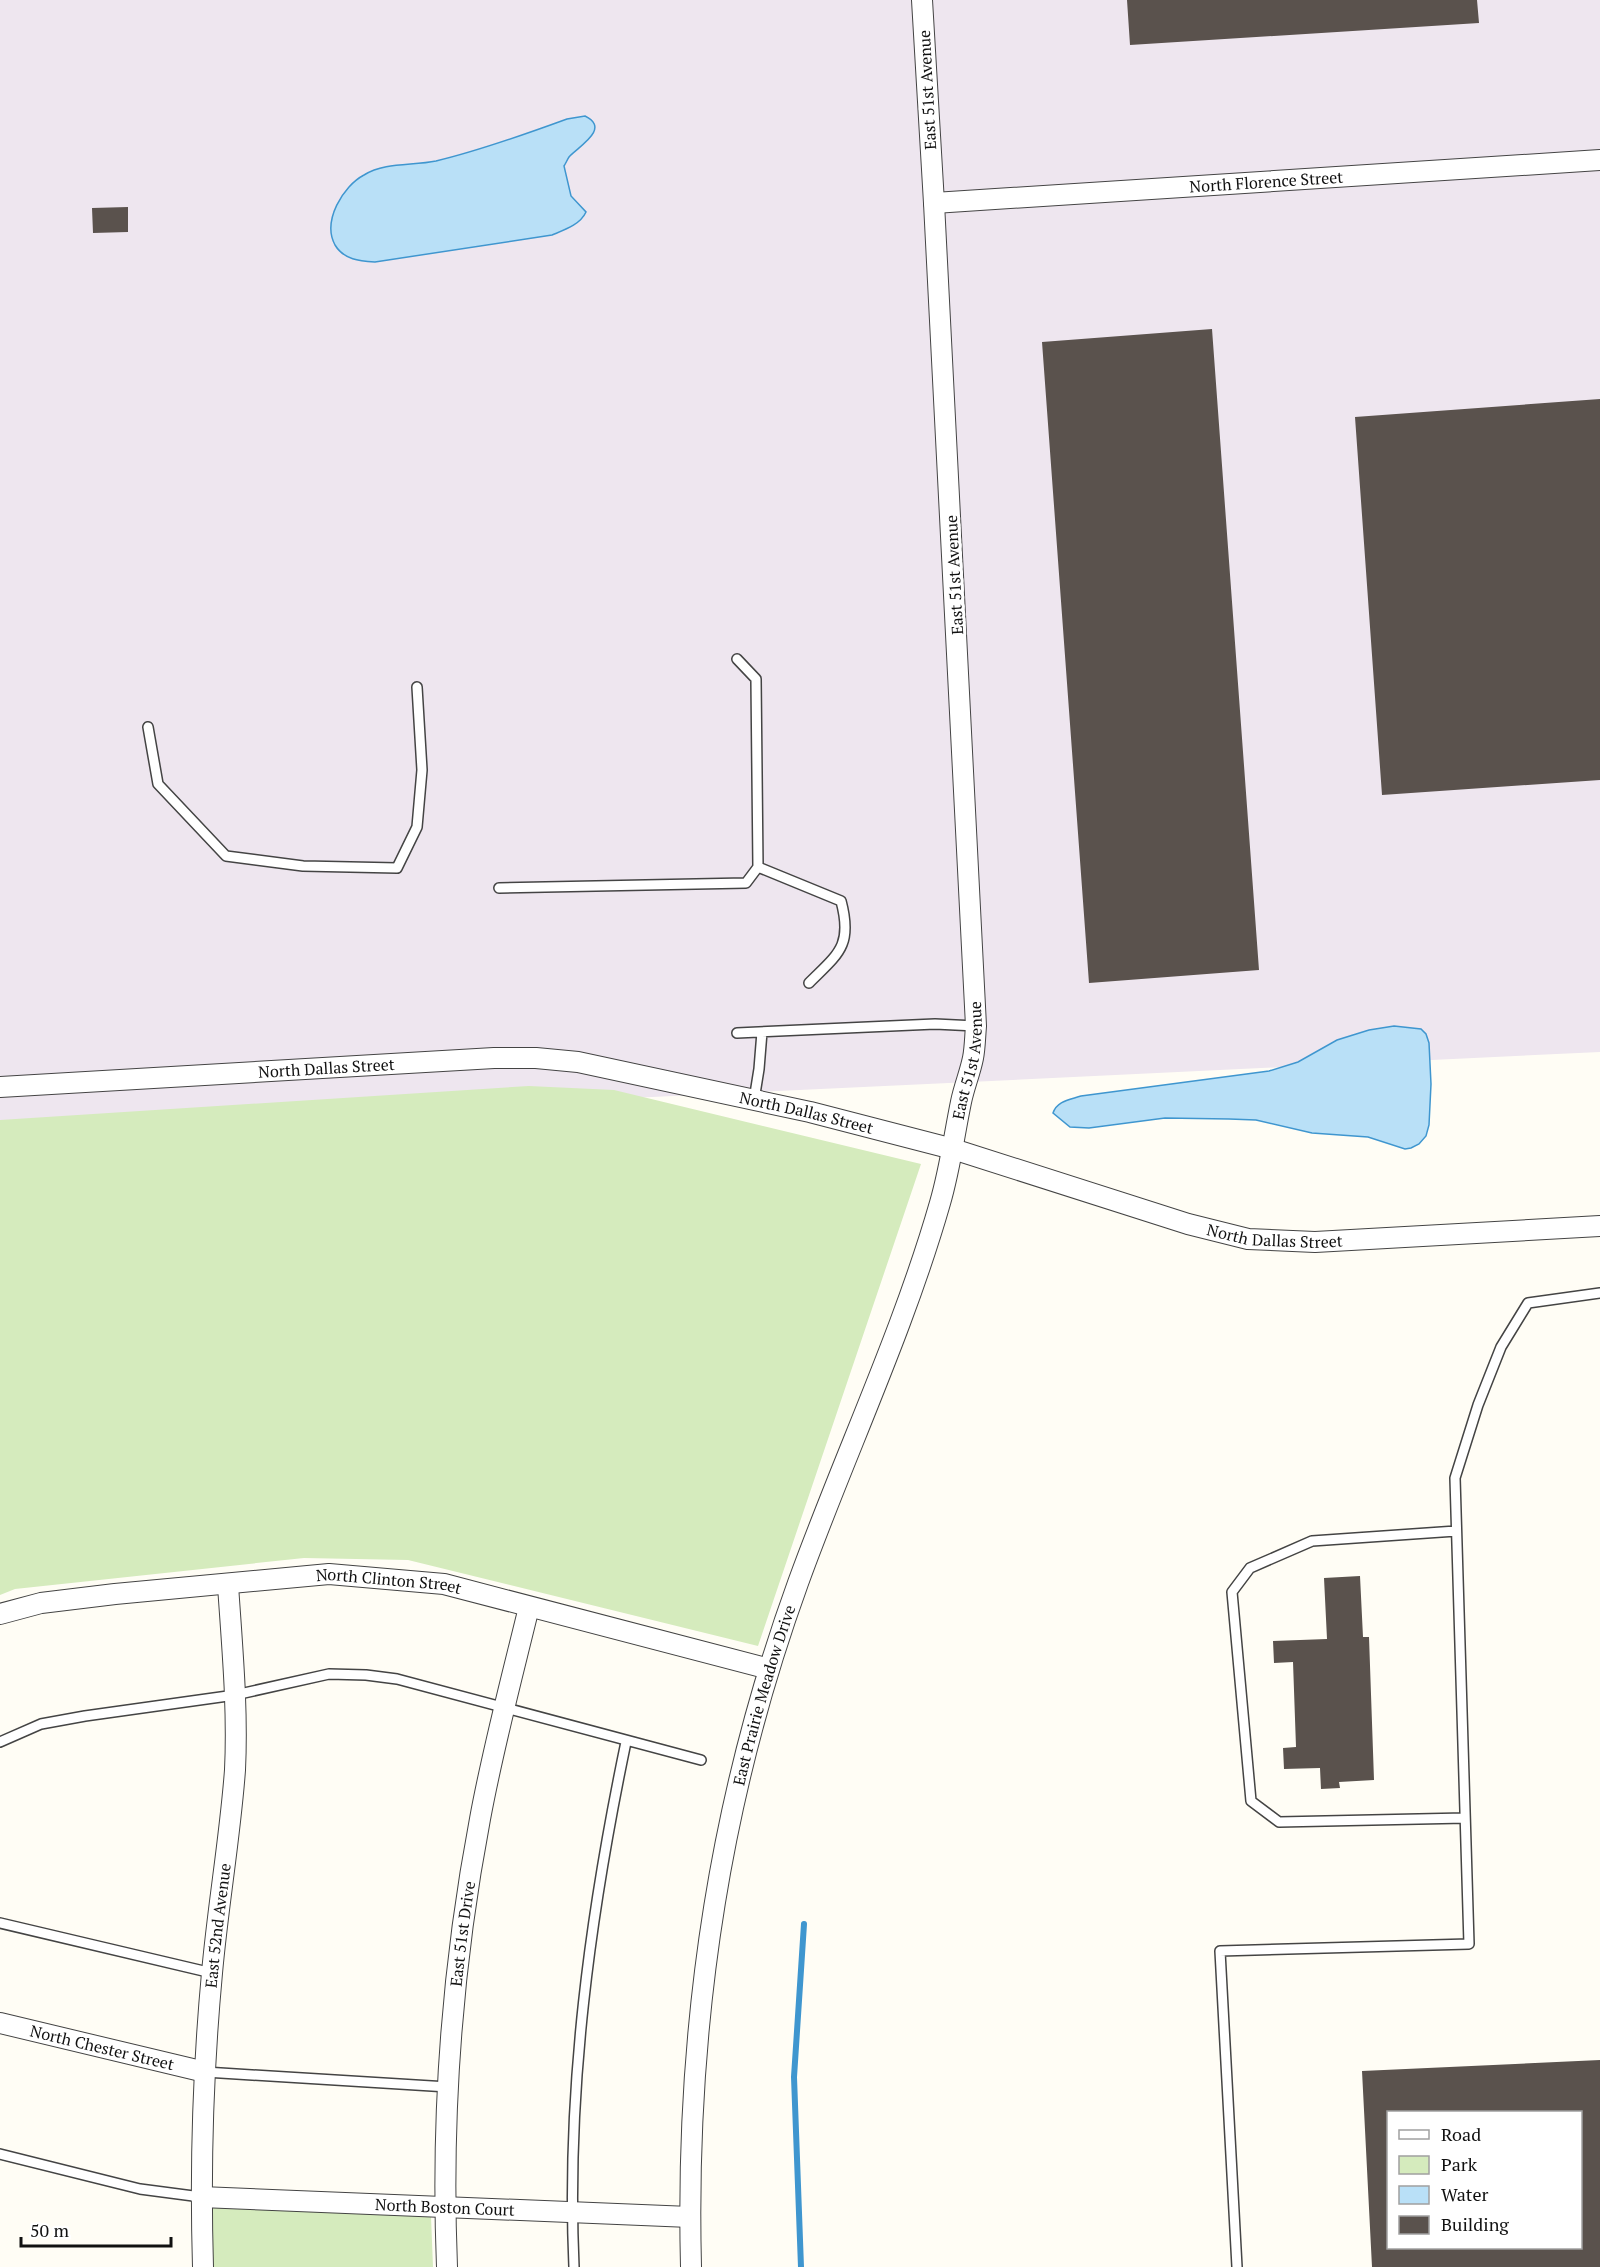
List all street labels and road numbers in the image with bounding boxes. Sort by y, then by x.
street label: East 51st Avenue [913,29,941,151]
street label: North Florence Street [1189,166,1344,197]
street label: East 51st Avenue [940,514,968,636]
street label: East 51st Avenue [947,1001,987,1121]
street label: North Dallas Street [258,1053,395,1083]
street label: North Dallas Street [738,1086,876,1139]
street label: North Dallas Street [1205,1218,1343,1253]
street label: North Clinton Street [315,1563,464,1599]
street label: East Prairie Meadow Drive [727,1602,800,1788]
street label: East 52nd Avenue [200,1862,236,1989]
street label: East 51st Drive [445,1879,480,1988]
street label: North Chester Street [28,2020,176,2075]
street label: North Boston Court [374,2193,515,2221]

